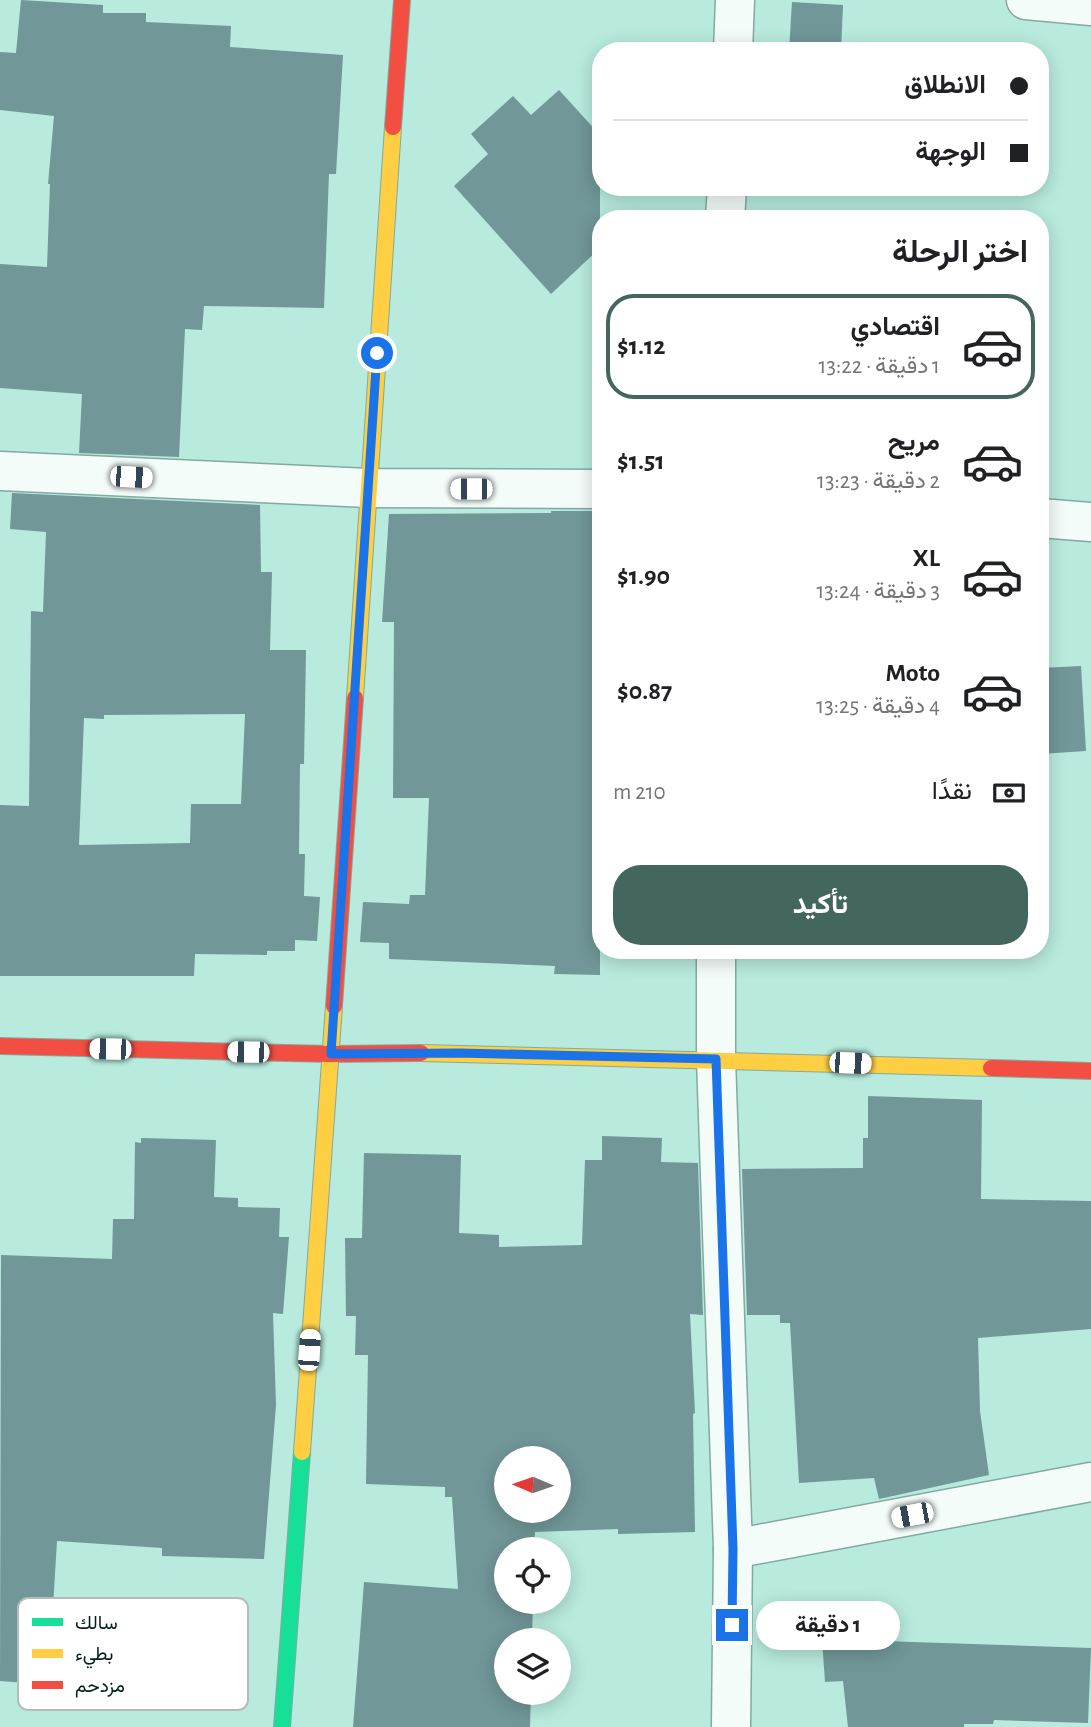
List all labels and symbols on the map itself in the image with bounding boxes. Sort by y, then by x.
route start [361,337,393,369]
car [110,465,153,489]
car [451,479,493,500]
car [89,1038,132,1060]
car [227,1041,270,1063]
car [829,1052,872,1074]
car [298,1328,321,1372]
north arrow [494,1446,570,1522]
car [890,1501,935,1529]
legend [18,1598,248,1710]
callout: 1 دقيقة [756,1600,900,1650]
route end [716,1609,748,1641]
text: سالك [75,1614,118,1633]
text: بطيء [75,1645,113,1669]
text: مزدحم [75,1677,125,1698]

